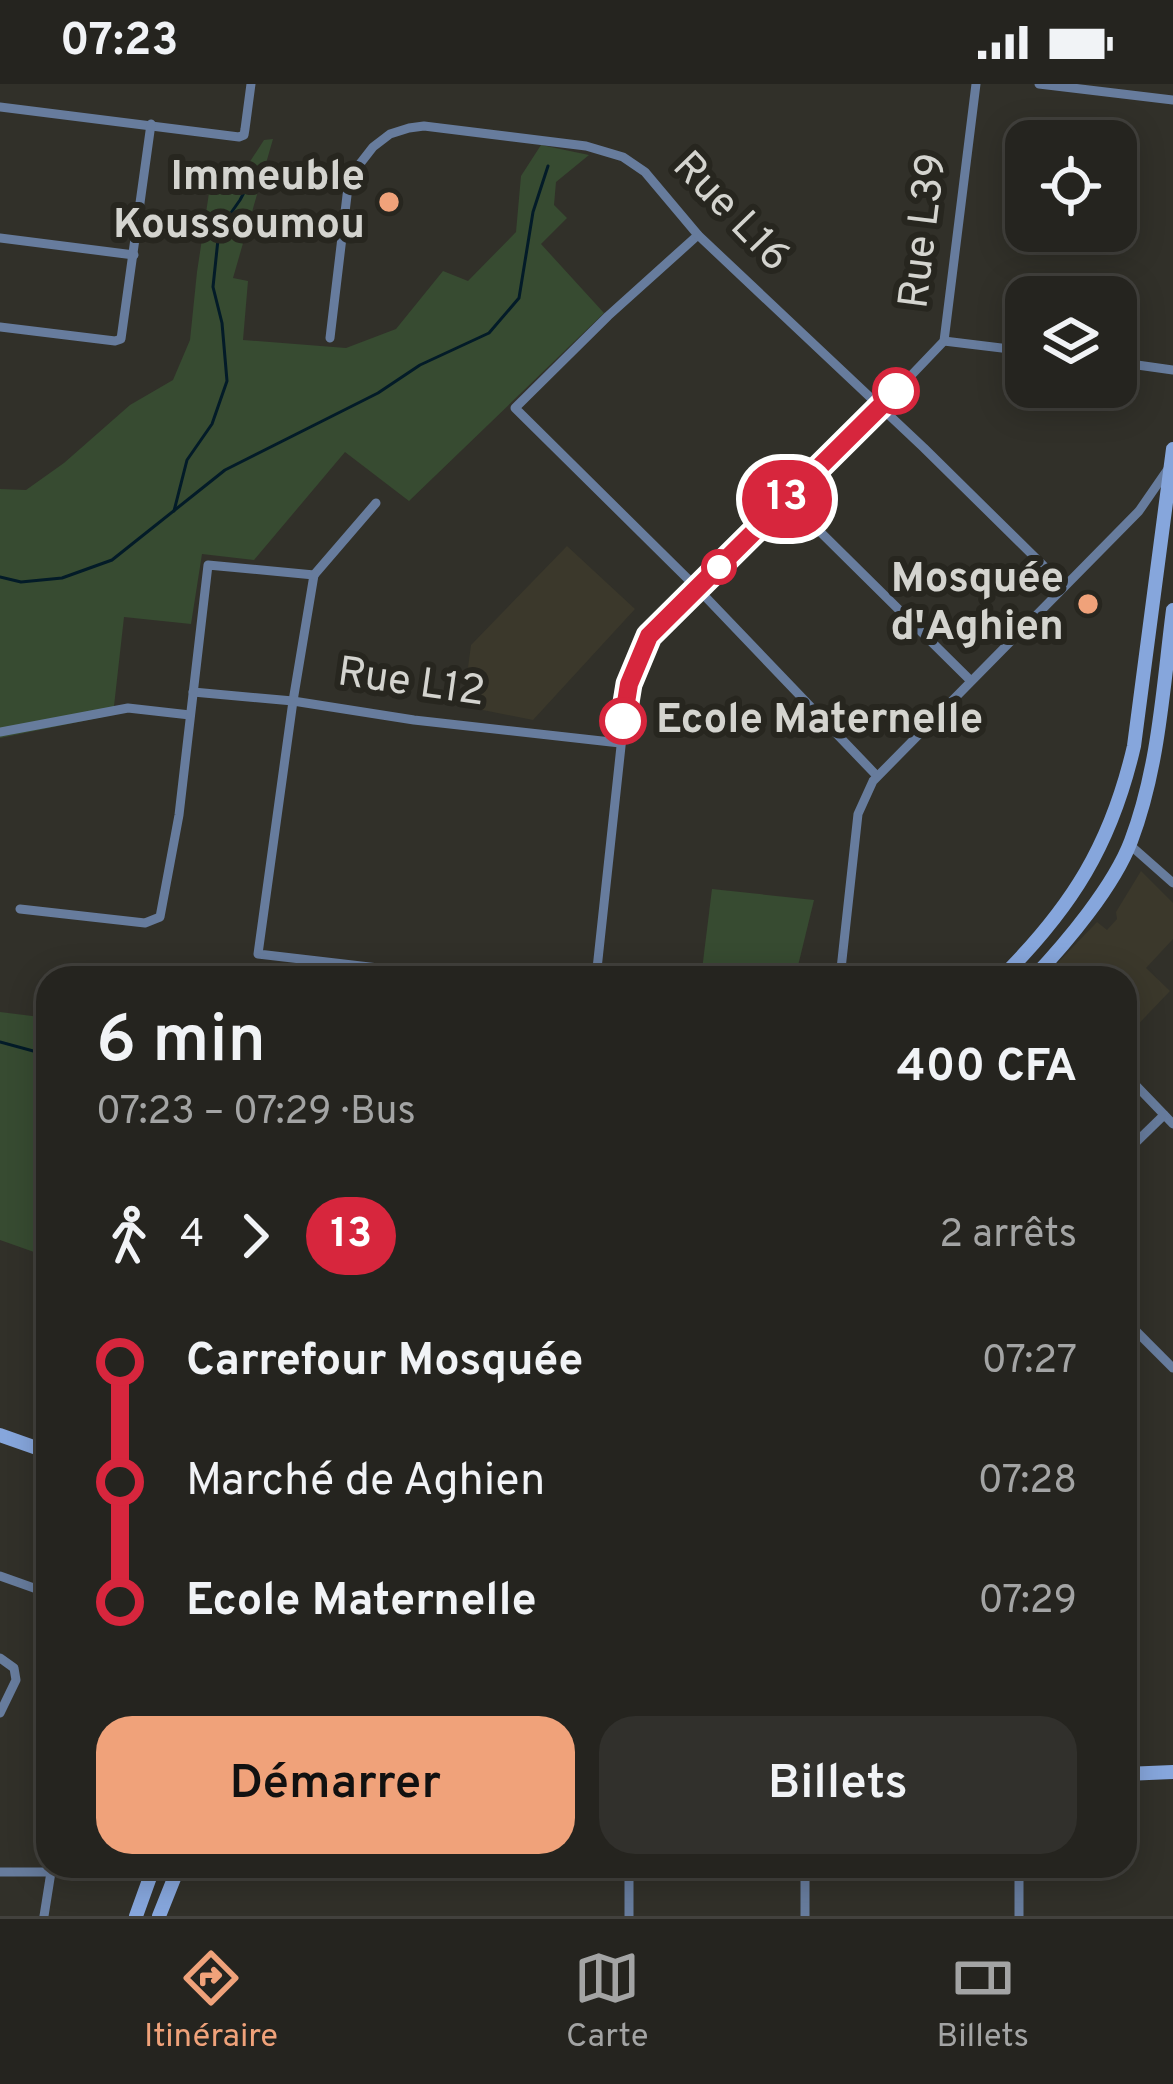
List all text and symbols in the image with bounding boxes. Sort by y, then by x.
text: 07:23 [60,14,178,71]
map controls [1005,120,1137,408]
button: locate [1005,120,1137,252]
street label: Rue L16 [660,142,800,284]
street label: Rue L39 [889,150,961,312]
place label: Immeuble Koussoumou [113,152,365,253]
marker: Immeuble Koussoumou [376,189,402,215]
button: layers [1005,276,1137,408]
unlabelled marker [874,369,918,413]
line badge: 13 [733,460,841,538]
text: 13 [766,472,808,525]
unlabelled marker [703,551,735,583]
place label: Mosquée d'Aghien [890,554,1064,655]
marker: Mosquée d'Aghien [1075,591,1101,617]
street label: Rue L12 [334,647,488,721]
place label: Ecole Maternelle [656,695,983,748]
marker: Ecole Maternelle [601,699,645,743]
text: 6 min [96,1002,266,1085]
text: 400 CFA [897,1040,1077,1097]
text: 07:23 – 07:29 · Bus [96,1089,416,1138]
icon: walk [96,1203,162,1269]
icon: forward [222,1203,288,1269]
text: 13 [330,1209,372,1262]
text: 4 [180,1212,204,1261]
text: 2 arrêts [939,1212,1077,1261]
text: Carrefour Mosquée [186,1334,583,1391]
text: 07:27 [982,1338,1077,1387]
text: Marché de Aghien [186,1454,545,1511]
text: 07:28 [978,1458,1077,1507]
text: Ecole Maternelle [186,1574,537,1631]
text: 07:29 [978,1578,1077,1627]
button: Démarrer [96,1716,575,1854]
button: Billets [599,1716,1077,1854]
tab: Itinéraire [144,1945,278,2059]
tab: Carte [566,1945,648,2059]
tab: Billets [937,1945,1029,2059]

